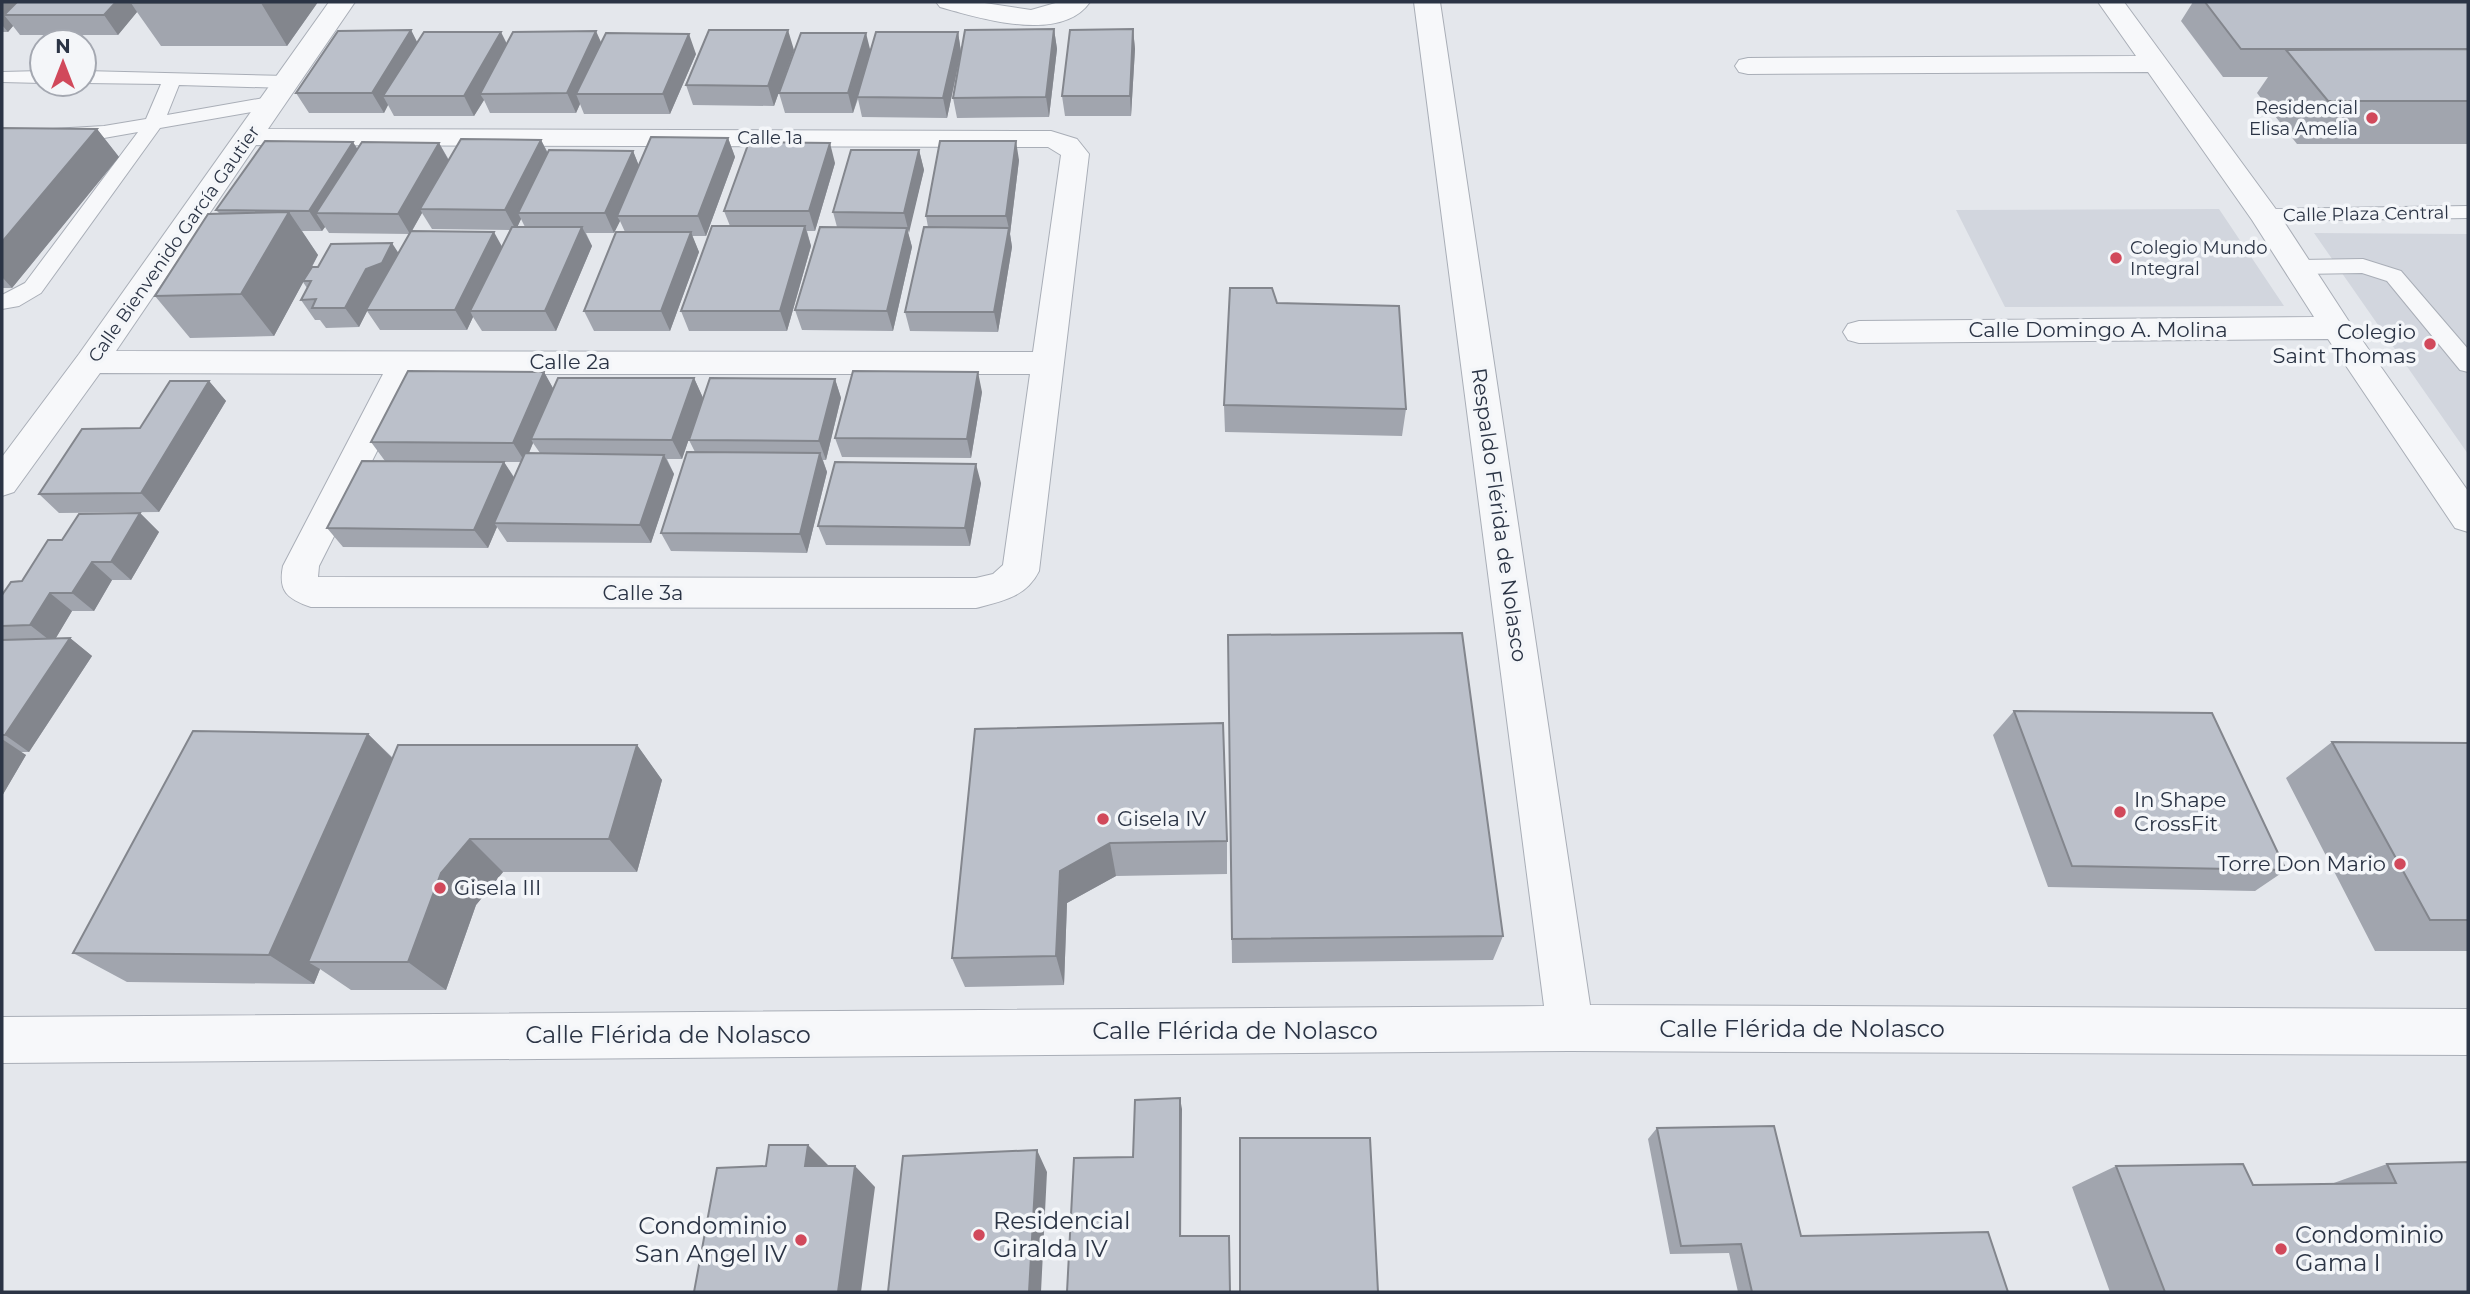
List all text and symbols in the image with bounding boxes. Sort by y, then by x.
north arrow [28,28,98,98]
text: N [55,35,71,58]
place label: Residencial Elisa Amelia [2249,97,2358,140]
marker: Residencial Elisa Amelia [2364,110,2380,126]
street label: Calle Bienvenido García Gautier [84,121,264,367]
street label: Calle 1a [737,127,803,149]
street label: Calle Plaza Central [2283,202,2449,226]
place label: Colegio Mundo Integral [2130,237,2267,280]
marker: Colegio Mundo Integral [2108,250,2124,266]
street label: Calle Domingo A. Molina [1968,317,2228,342]
place label: Colegio Saint Thomas [2272,319,2416,368]
marker: Colegio Saint Thomas [2422,336,2438,352]
street label: Calle 2a [530,349,610,374]
street label: Respaldo Flérida de Nolasco [1466,366,1533,664]
street label: Calle 3a [603,580,683,605]
place label: In Shape CrossFit [2134,787,2226,836]
marker: In Shape CrossFit [2112,804,2128,820]
place label: Gisela IV [1117,806,1206,831]
marker: Gisela IV [1095,811,1111,827]
place label: Torre Don Mario [2218,851,2386,876]
marker: Torre Don Mario [2392,856,2408,872]
place label: Gisela III [454,875,541,900]
marker: Gisela III [432,880,448,896]
street label: Calle Flérida de Nolasco [1659,1014,1945,1043]
street label: Calle Flérida de Nolasco [1092,1016,1378,1045]
street label: Calle Flérida de Nolasco [525,1020,811,1049]
place label: Residencial Giralda IV [993,1206,1130,1263]
place label: Condominio San Angel IV [635,1211,787,1268]
place label: Condominio Gama I [2295,1220,2444,1277]
marker: Residencial Giralda IV [971,1227,987,1243]
marker: Condominio San Angel IV [793,1232,809,1248]
marker: Condominio Gama I [2273,1241,2289,1257]

